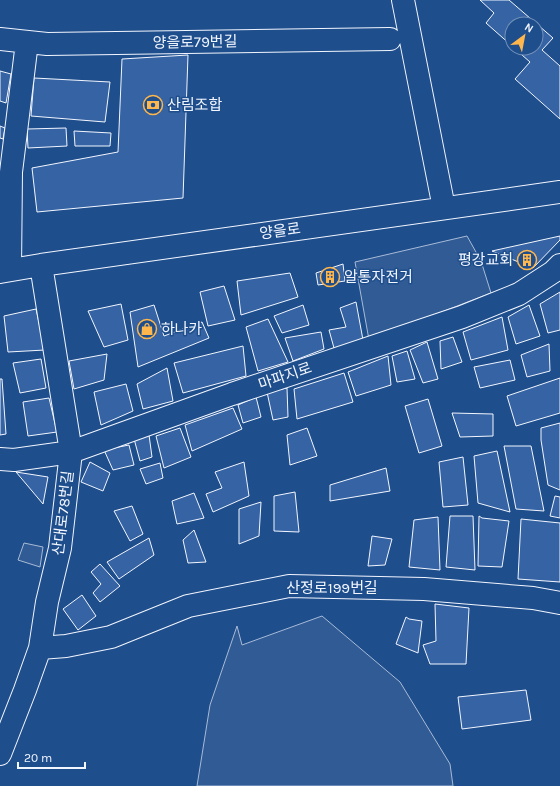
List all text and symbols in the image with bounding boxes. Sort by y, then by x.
north arrow [504,16,544,56]
text: N [522,20,536,36]
street label: 양을로79번길 [152,32,238,52]
bank icon: 산림조합 [142,94,164,116]
place label: 산림조합 [167,96,222,114]
street label: 양을로 [258,219,302,243]
building icon: 평강교회 [516,249,538,271]
place label: 평강교회 [458,251,513,269]
building icon: 알통자전거 [319,266,341,288]
place label: 알통자전거 [344,268,413,286]
shop icon: 하나카 [136,318,158,340]
place label: 하나카 [161,320,203,338]
street label: 마파지로 [256,359,314,393]
street label: 산대로78번길 [49,470,77,556]
street label: 산정로199번길 [286,579,378,597]
scale bar [18,744,85,770]
text: 20 m [24,751,52,765]

